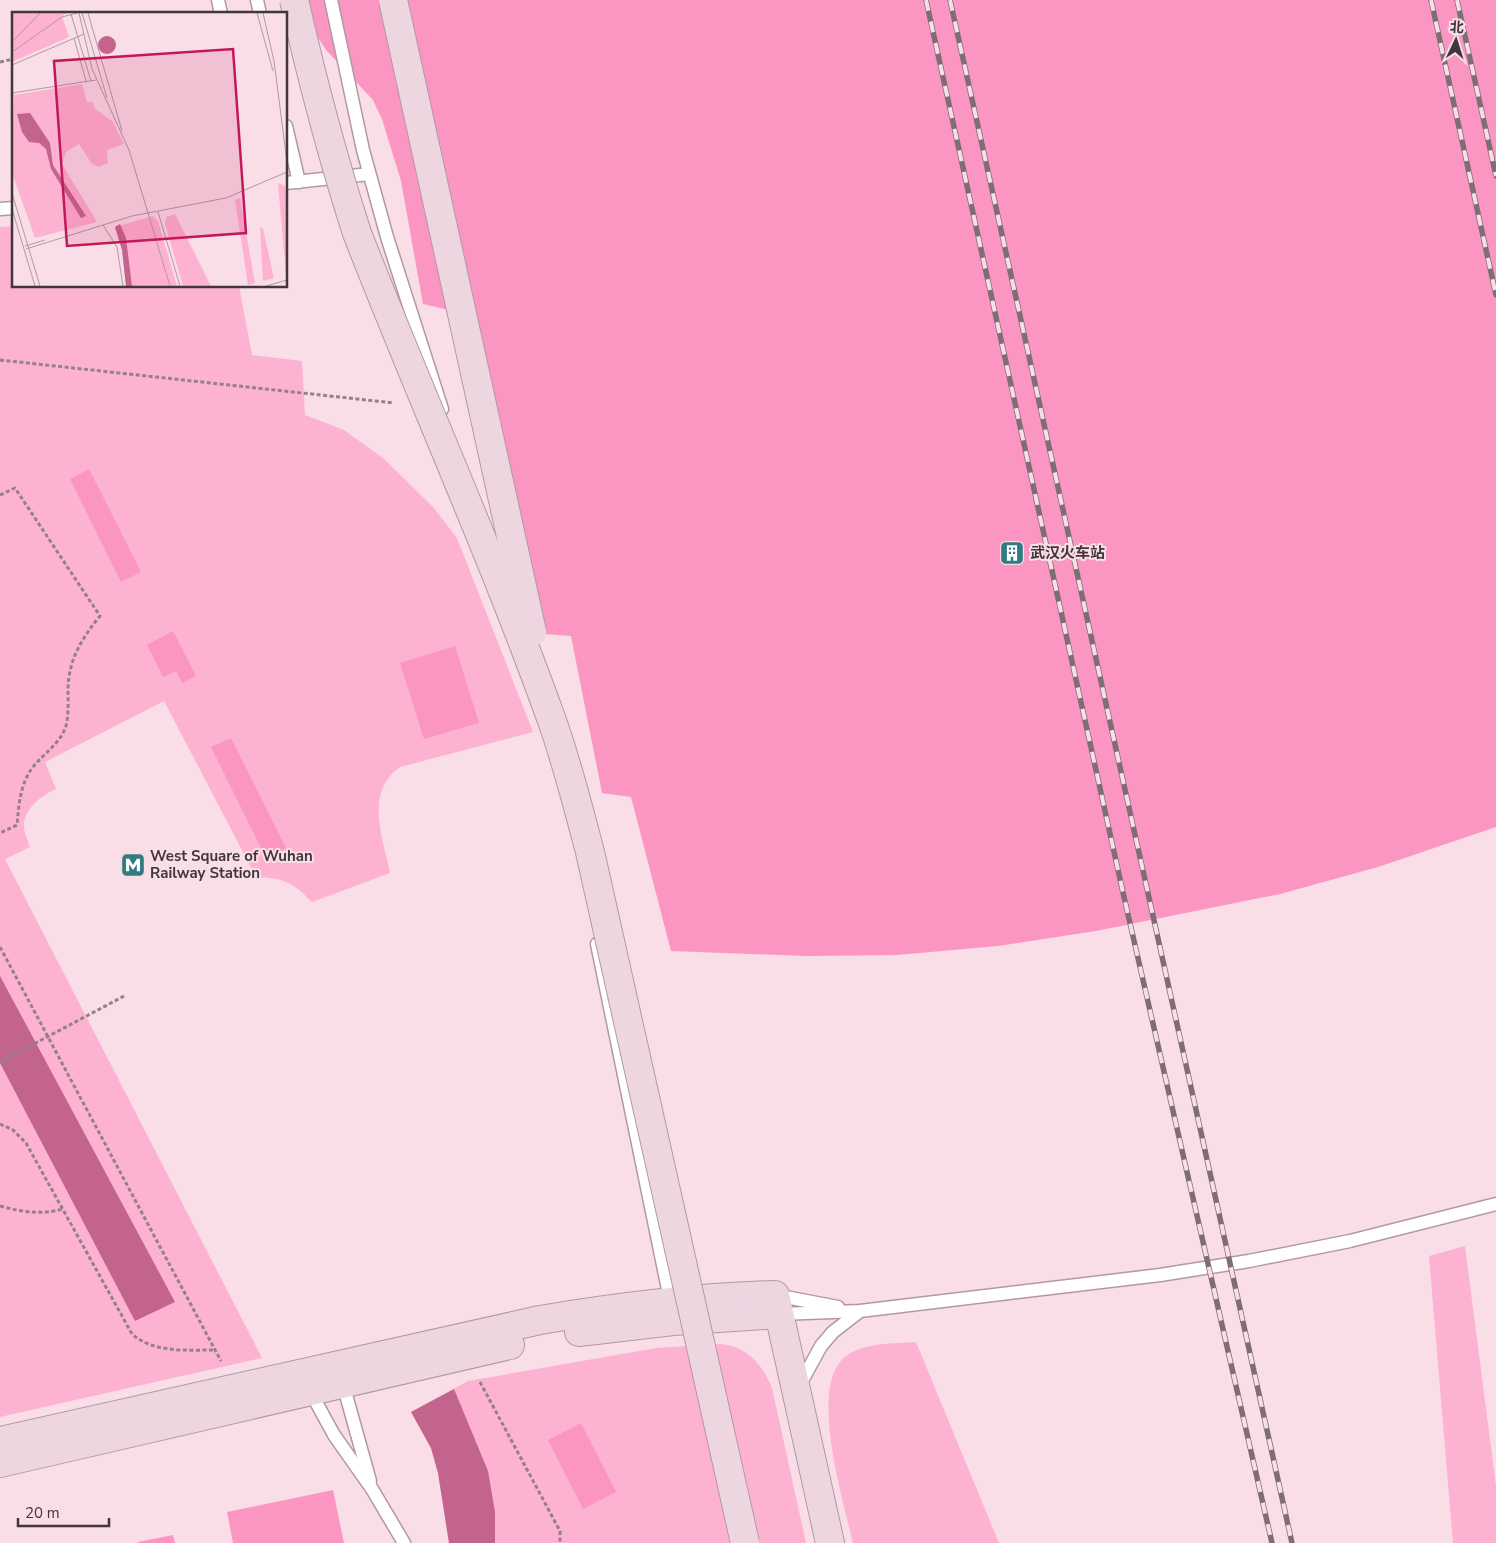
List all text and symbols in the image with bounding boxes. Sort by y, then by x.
inset map [12,12,288,288]
north arrow [1431,15,1481,65]
text: 北 [1449,18,1465,37]
building icon: 武汉火车站 [999,540,1025,566]
place label: 武汉火车站 [1030,543,1105,563]
place label: West Square of Wuhan Railway Station [150,846,313,883]
metro station icon: West Square of Wuhan Railway Station [120,852,146,878]
scale bar [18,1496,109,1528]
text: 20 m [25,1503,60,1523]

